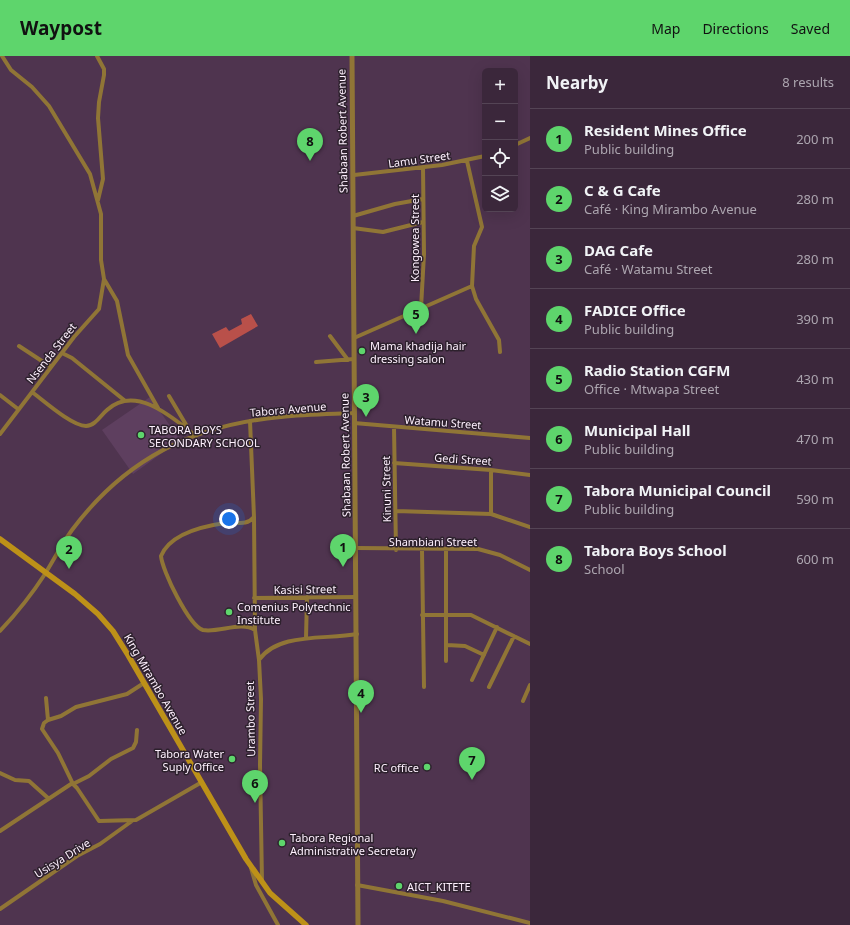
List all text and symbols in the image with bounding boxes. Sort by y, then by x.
text: Waypost [20,15,102,41]
text: Map [651,19,680,38]
text: Directions [702,19,769,38]
text: Saved [791,19,830,38]
map controls [482,68,518,212]
button: + [482,68,518,104]
street label: Shabaan Robert Avenue [333,69,351,193]
text: Nearby [546,71,608,94]
text: 8 results [782,73,834,91]
button: − [482,104,518,140]
text: Resident Mines Office [584,120,747,140]
pin: 8 [297,128,323,161]
text: 1 [555,130,563,148]
text: 200 m [796,130,834,148]
button: locate [482,140,518,176]
text: Public building [584,140,674,158]
street label: Lamu Street [387,147,451,171]
button: layers [482,176,518,212]
text: C & G Cafe [584,180,661,200]
text: 2 [555,190,563,208]
text: 280 m [796,190,834,208]
street label: Kongowea Street [407,194,422,282]
text: Café · King Mirambo Avenue [584,200,757,218]
text: DAG Cafe [584,240,653,260]
text: 3 [555,250,563,268]
text: 280 m [796,250,834,268]
text: Café · Watamu Street [584,260,713,278]
text: FADICE Office [584,300,686,320]
pin: 5 [403,301,429,334]
text: 4 [555,310,563,328]
text: 390 m [796,310,834,328]
street label: Nsenda Street [23,320,79,386]
text: Public building [584,320,674,338]
place label: Mama khadija hair dressing salon [370,338,467,366]
marker: Mama khadija hair dressing salon [357,346,367,356]
text: Radio Station CGFM [584,360,730,380]
text: 5 [555,370,563,388]
text: 430 m [796,370,834,388]
text: Office · Mtwapa Street [584,380,719,398]
pin: 3 [353,384,379,417]
street label: Shabaan Robert Avenue [336,393,354,517]
street label: Tabora Avenue [249,398,327,420]
street label: Watamu Street [404,412,482,432]
text: Municipal Hall [584,420,691,440]
place label: TABORA BOYS SECONDARY SCHOOL [149,422,260,450]
marker: TABORA BOYS SECONDARY SCHOOL [136,430,146,440]
text: 6 [555,430,563,448]
text: 470 m [796,430,834,448]
text: Public building [584,440,674,458]
street label: Gedi Street [434,450,492,468]
street label: Kinuni Street [378,456,394,522]
text: Tabora Municipal Council [584,480,771,500]
text: 7 [555,490,563,508]
text: 590 m [796,490,834,508]
text: Public building [584,500,674,518]
your location [219,509,239,529]
pin: 1 [330,534,356,567]
street label: Shambiani Street [389,534,477,549]
pin: 2 [56,536,82,569]
text: Tabora Boys School [584,540,727,560]
text: 8 [555,550,563,568]
text: 600 m [796,550,834,568]
text: School [584,560,625,578]
street label: Kasisi Street [273,581,337,597]
place label: Comenius Polytechnic Institute [237,599,351,627]
marker: Comenius Polytechnic Institute [224,607,234,617]
street label: King Mirambo Avenue [121,631,191,737]
pin: 4 [348,680,374,713]
street label: Urambo Street [242,681,258,757]
place label: Tabora Water Suply Office [155,746,224,774]
pin: 7 [459,747,485,780]
marker: Tabora Water Suply Office [227,754,237,764]
place label: RC office [374,760,419,775]
marker: RC office [422,762,432,772]
pin: 6 [242,770,268,803]
place label: Tabora Regional Administrative Secretary [290,830,416,858]
street label: Usisya Drive [31,835,93,881]
marker: Tabora Regional Administrative Secretary [277,838,287,848]
place label: AICT_KITETE [407,879,471,894]
marker: AICT_KITETE [394,881,404,891]

